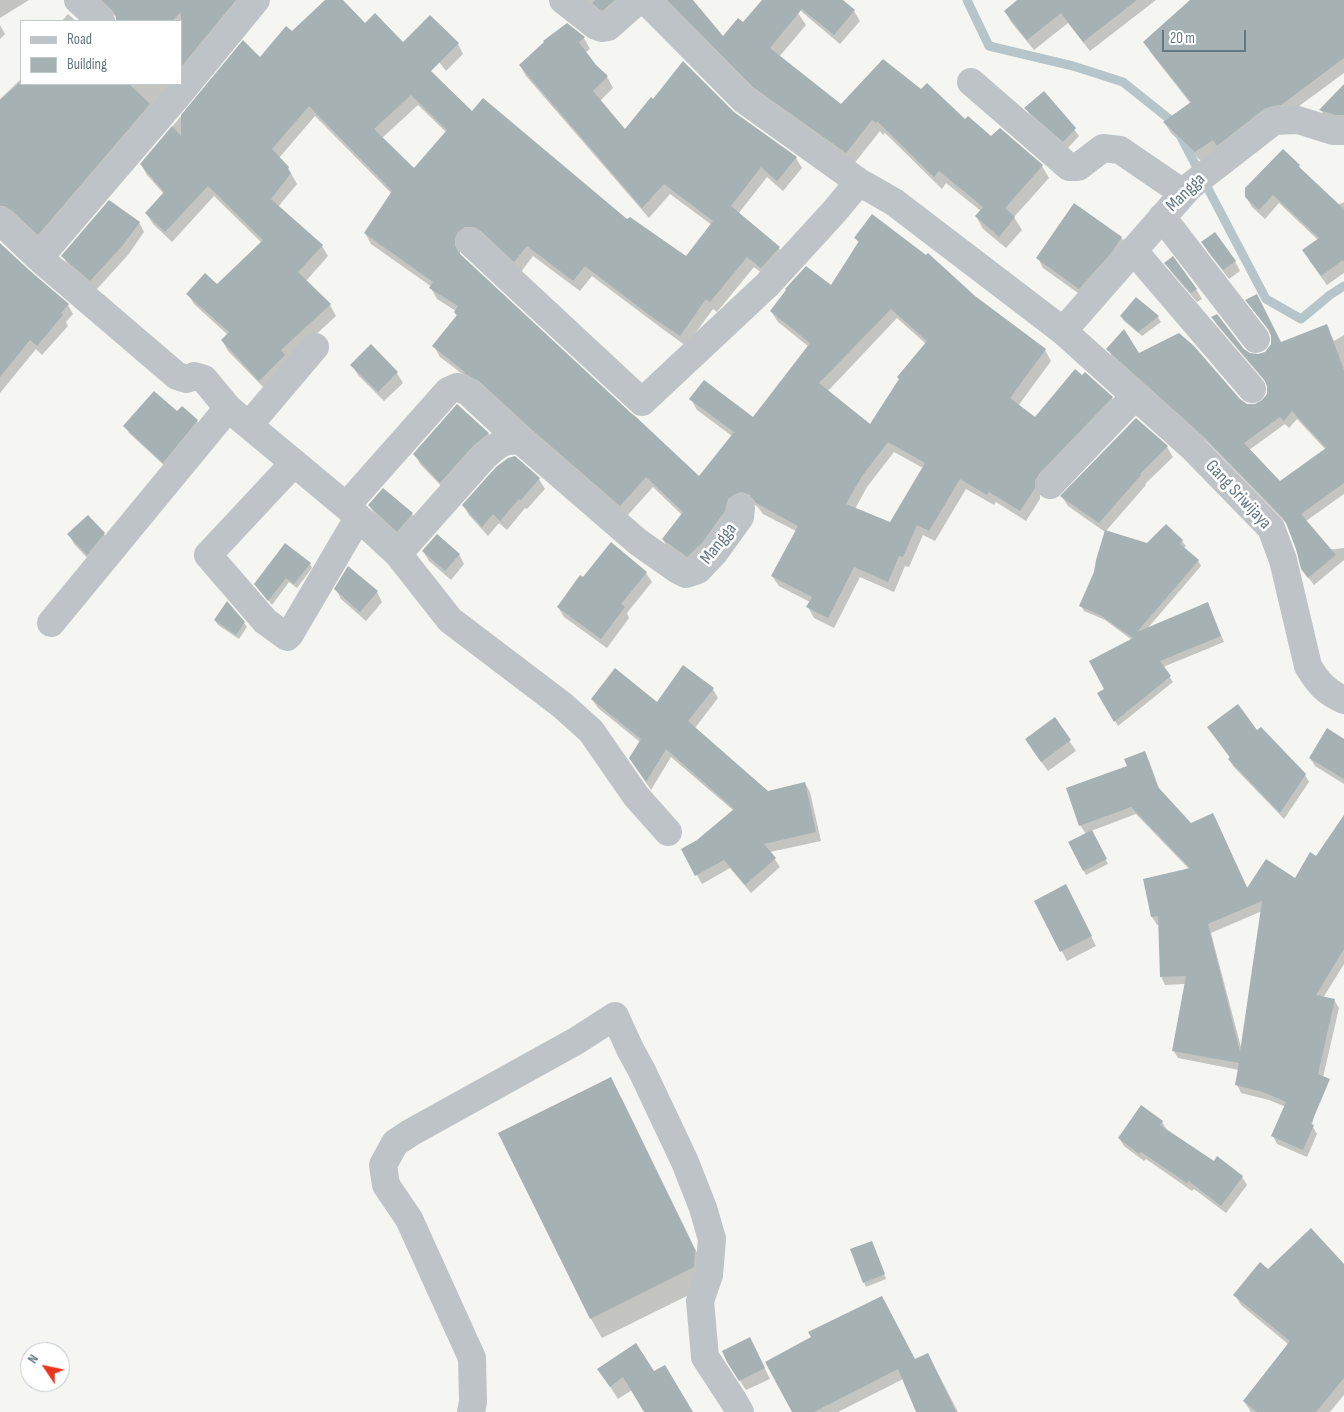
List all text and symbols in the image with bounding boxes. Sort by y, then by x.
legend [20,20,182,85]
scale bar [1164,20,1248,52]
text: 20 m [1170,29,1195,48]
text: Road [67,30,92,49]
text: Building [67,55,107,74]
street label: Mangga [1162,169,1210,217]
street label: Gang Sriwijaya [1200,456,1276,534]
street label: Mangga [696,519,742,569]
north arrow [20,1342,70,1392]
text: N [24,1351,42,1367]

